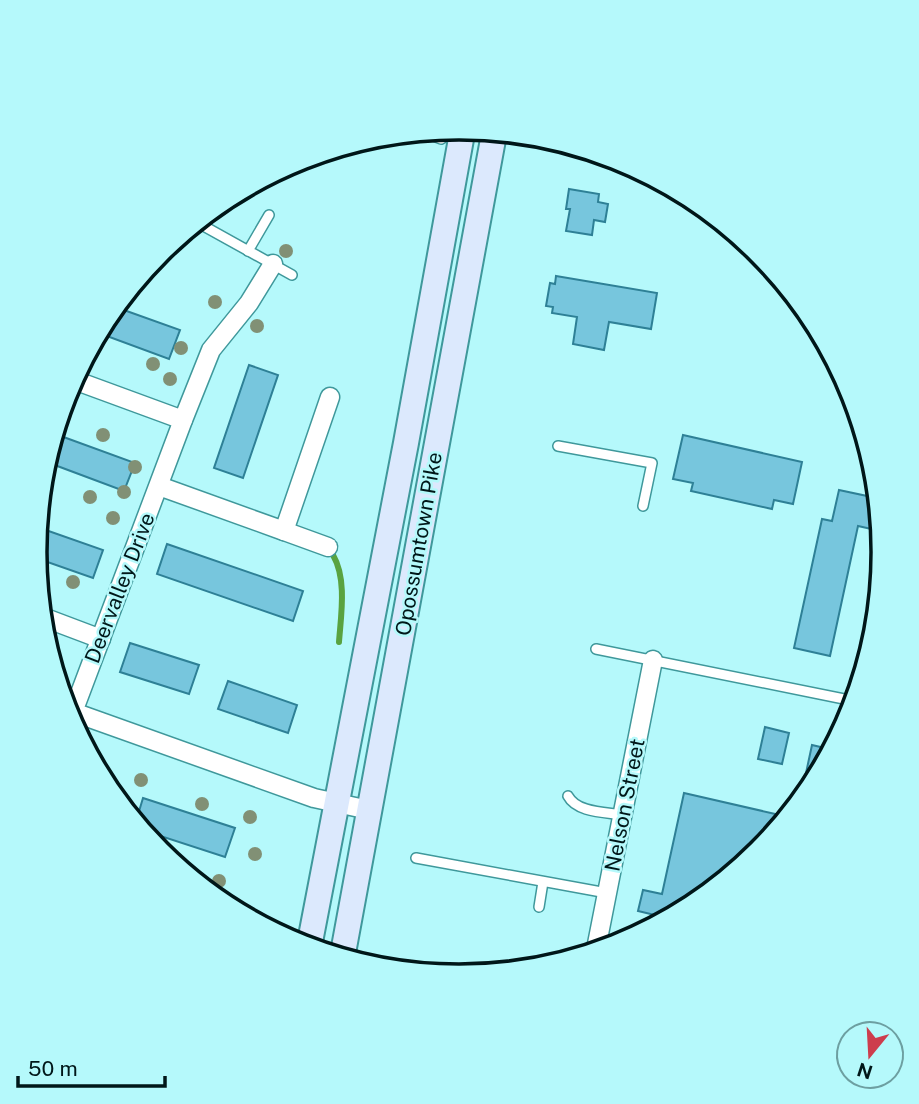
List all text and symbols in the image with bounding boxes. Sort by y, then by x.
street label: Opossumtown Pike [390,450,447,638]
street label: Deervalley Drive [79,509,160,667]
street label: Nelson Street [599,736,650,873]
north arrow [835,1020,905,1090]
scale bar [18,1044,164,1088]
text: 50 m [28,1056,78,1081]
text: N [854,1058,875,1084]

